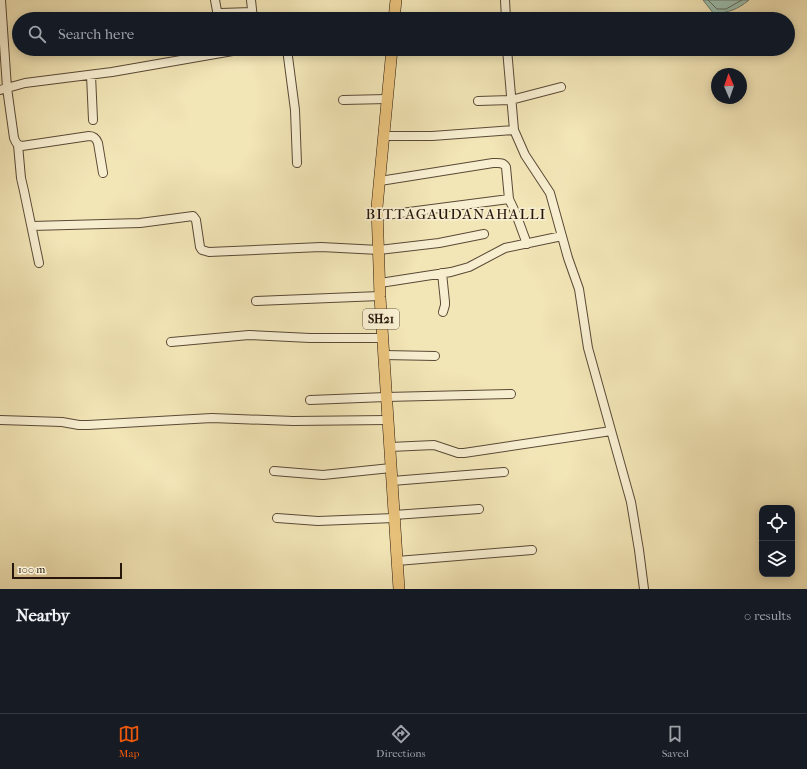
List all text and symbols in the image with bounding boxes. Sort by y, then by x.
search box [12,12,795,56]
icon: search [26,23,48,45]
text: Search here [58,25,134,43]
north arrow [711,68,747,104]
district label: BITTAGAUDANAHALLI [366,205,546,223]
road number: SH21 [363,309,399,329]
map controls [759,505,795,577]
button: locate [759,505,795,541]
button: layers [759,541,795,577]
scale bar [12,561,122,580]
text: 100 m [18,563,46,576]
text: Nearby [16,605,70,625]
text: 0 results [744,608,791,623]
tab: Map [118,723,140,760]
tab: Directions [376,723,426,760]
tab: Saved [662,723,689,760]

